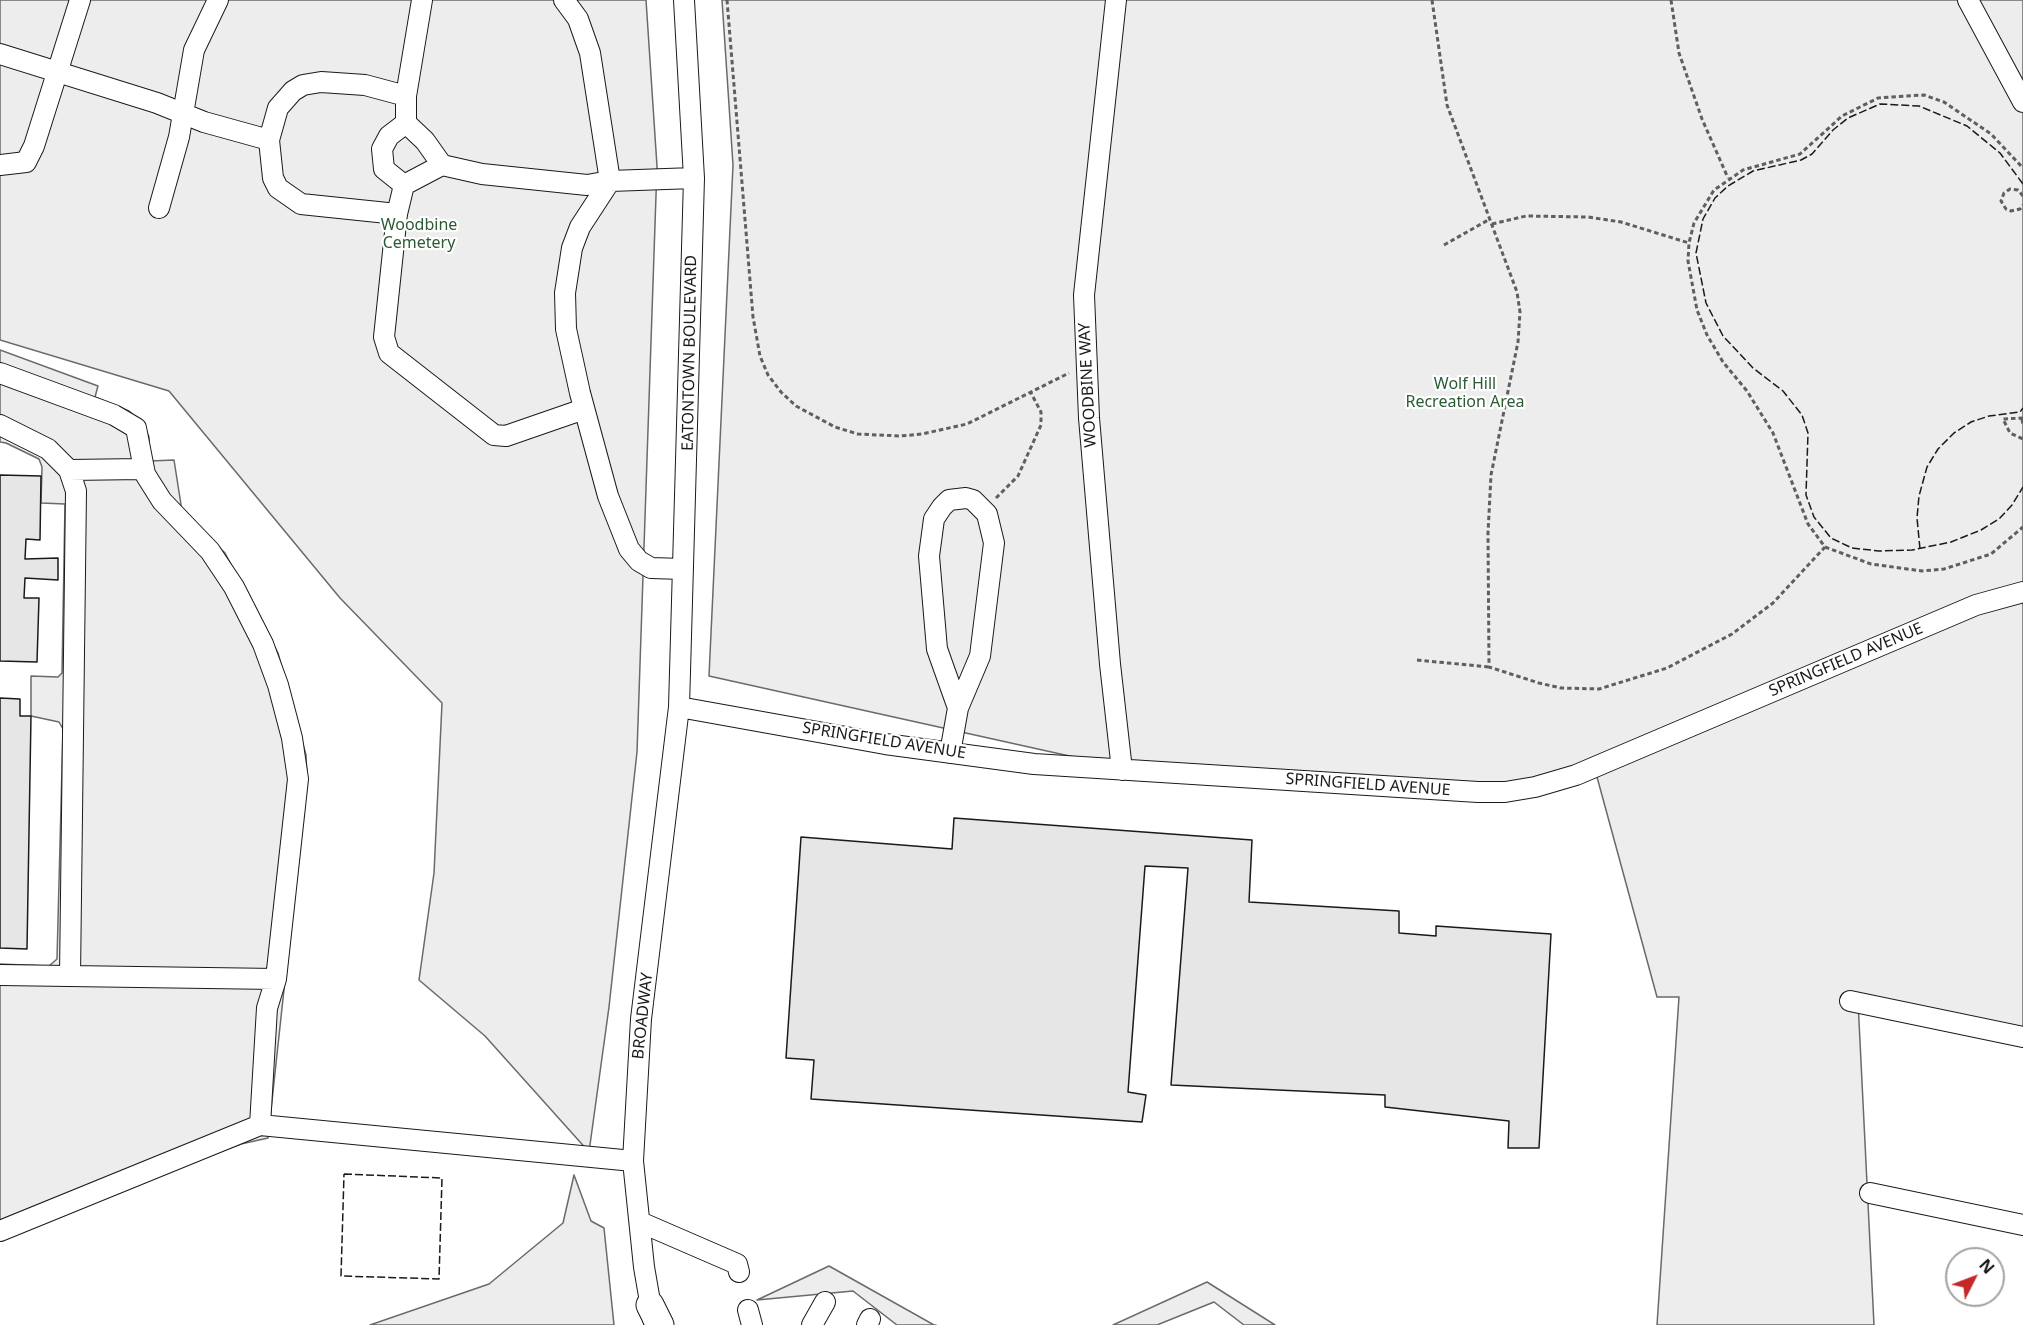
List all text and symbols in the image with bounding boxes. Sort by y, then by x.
park label: Woodbine Cemetery [381,215,457,253]
street label: EATONTOWN BOULEVARD [679,255,701,451]
street label: WOODBINE WAY [1075,322,1101,448]
park label: Wolf Hill Recreation Area [1405,374,1525,412]
street label: SPRINGFIELD AVENUE [1766,619,1926,701]
street label: SPRINGFIELD AVENUE [801,719,967,763]
street label: SPRINGFIELD AVENUE [1285,770,1451,800]
street label: BROADWAY [629,972,657,1060]
north arrow [1945,1247,2005,1307]
text: N [1974,1254,1999,1278]

